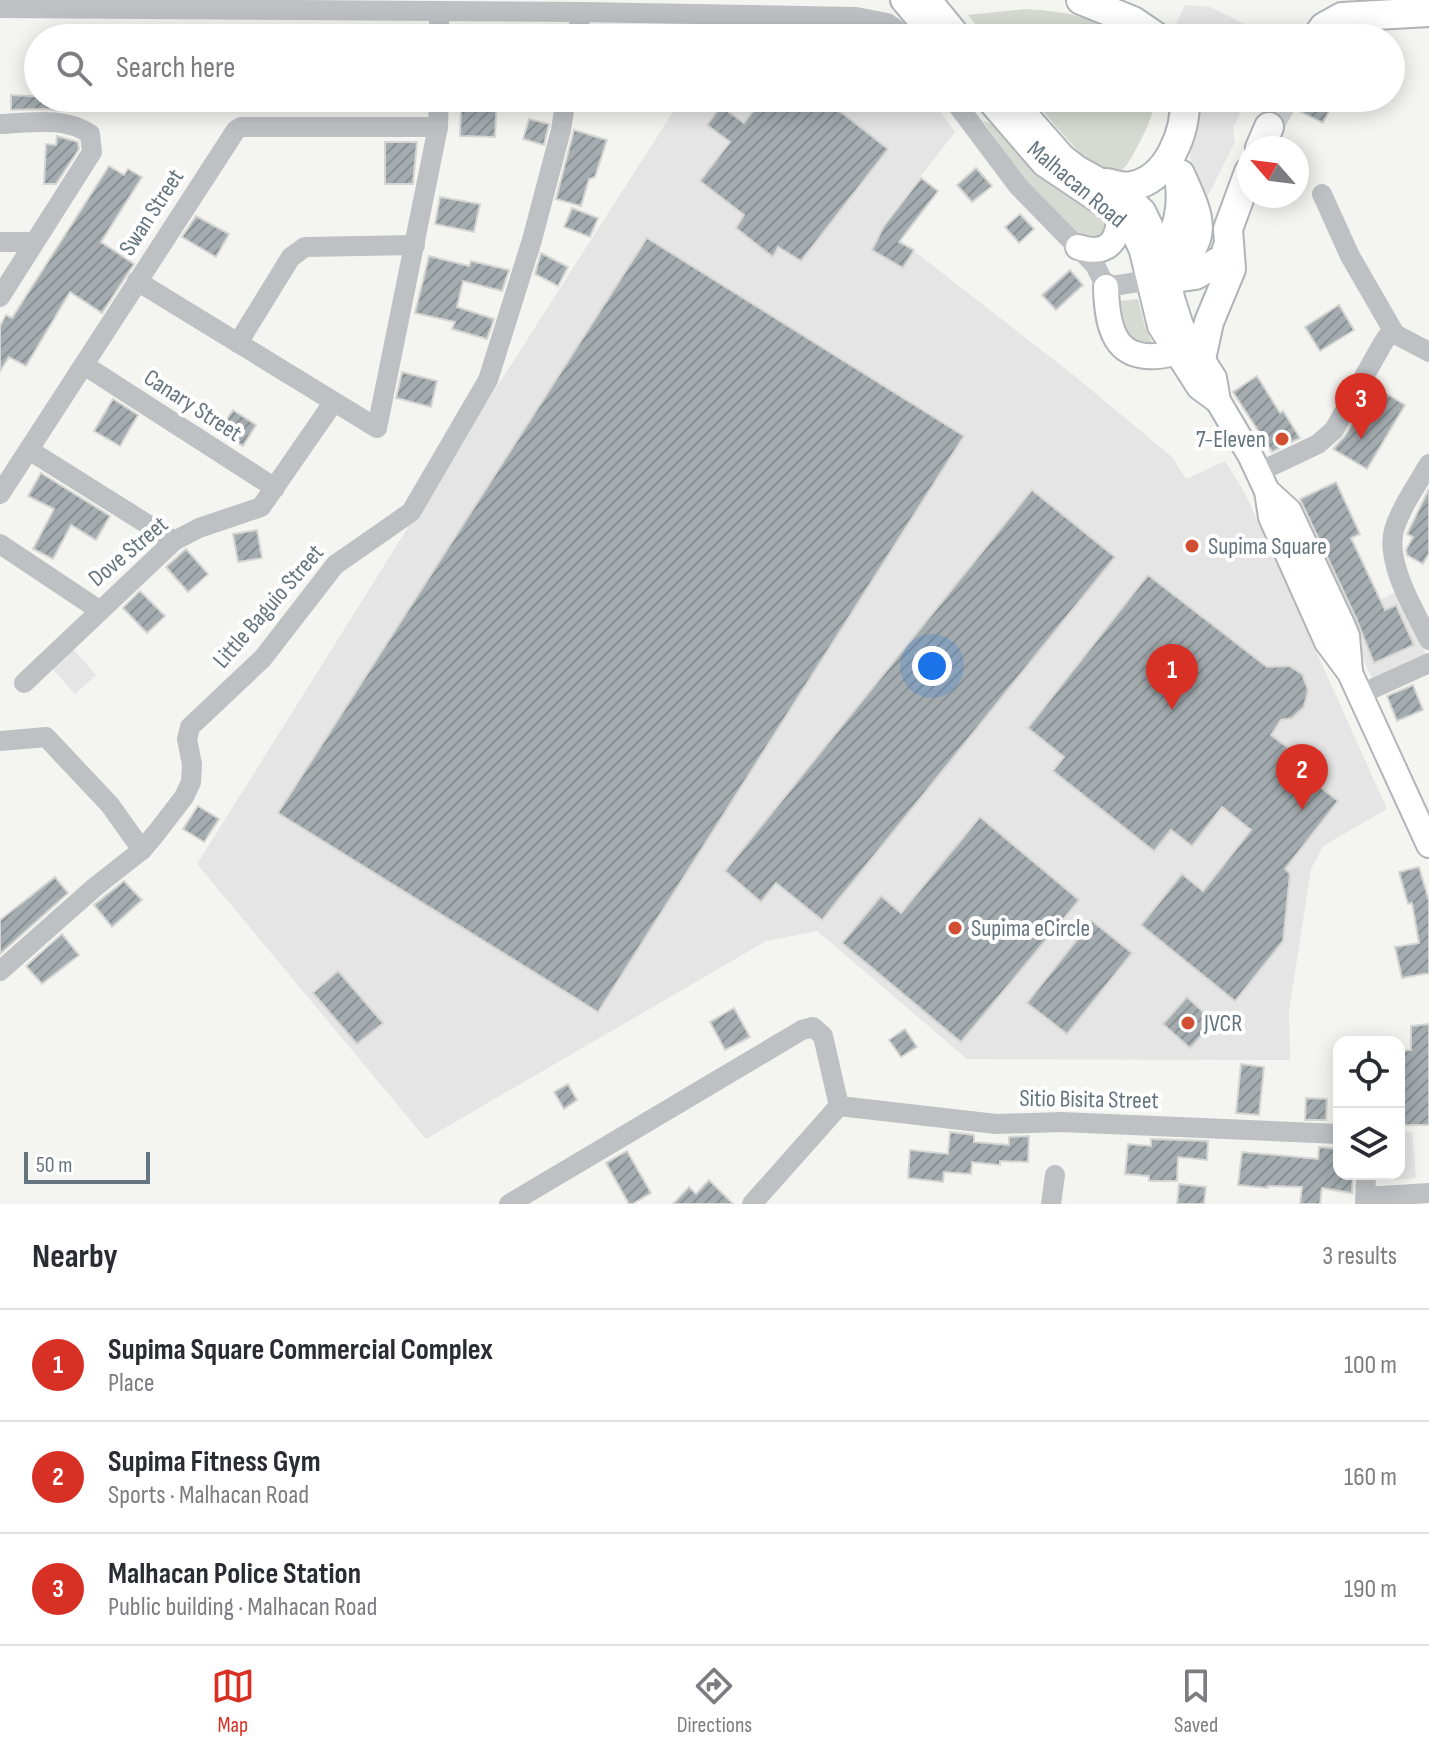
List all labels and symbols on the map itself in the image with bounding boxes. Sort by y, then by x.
street label: Malhacan Road [1021,135,1132,234]
north arrow [1237,136,1309,208]
street label: Swan Street [113,164,190,261]
street label: Canary Street [138,363,247,448]
pin: 3 [1335,373,1387,439]
place label: 7-Eleven [1196,425,1266,454]
marker: 7-Eleven [1273,430,1291,448]
street label: Dove Street [83,510,174,593]
place label: Supima Square [1208,532,1327,561]
marker: Supima Square [1183,537,1201,555]
street label: Little Baguio Street [207,539,330,674]
pin: 1 [1146,644,1198,710]
your location [912,646,952,686]
pin: 2 [1276,744,1328,810]
place label: Supima eCircle [971,914,1090,943]
marker: Supima eCircle [946,919,964,937]
place label: JVCR [1203,1009,1242,1038]
marker: JVCR [1179,1014,1197,1032]
street label: Sitio Bisita Street [1019,1084,1159,1115]
scale bar [24,1148,150,1184]

